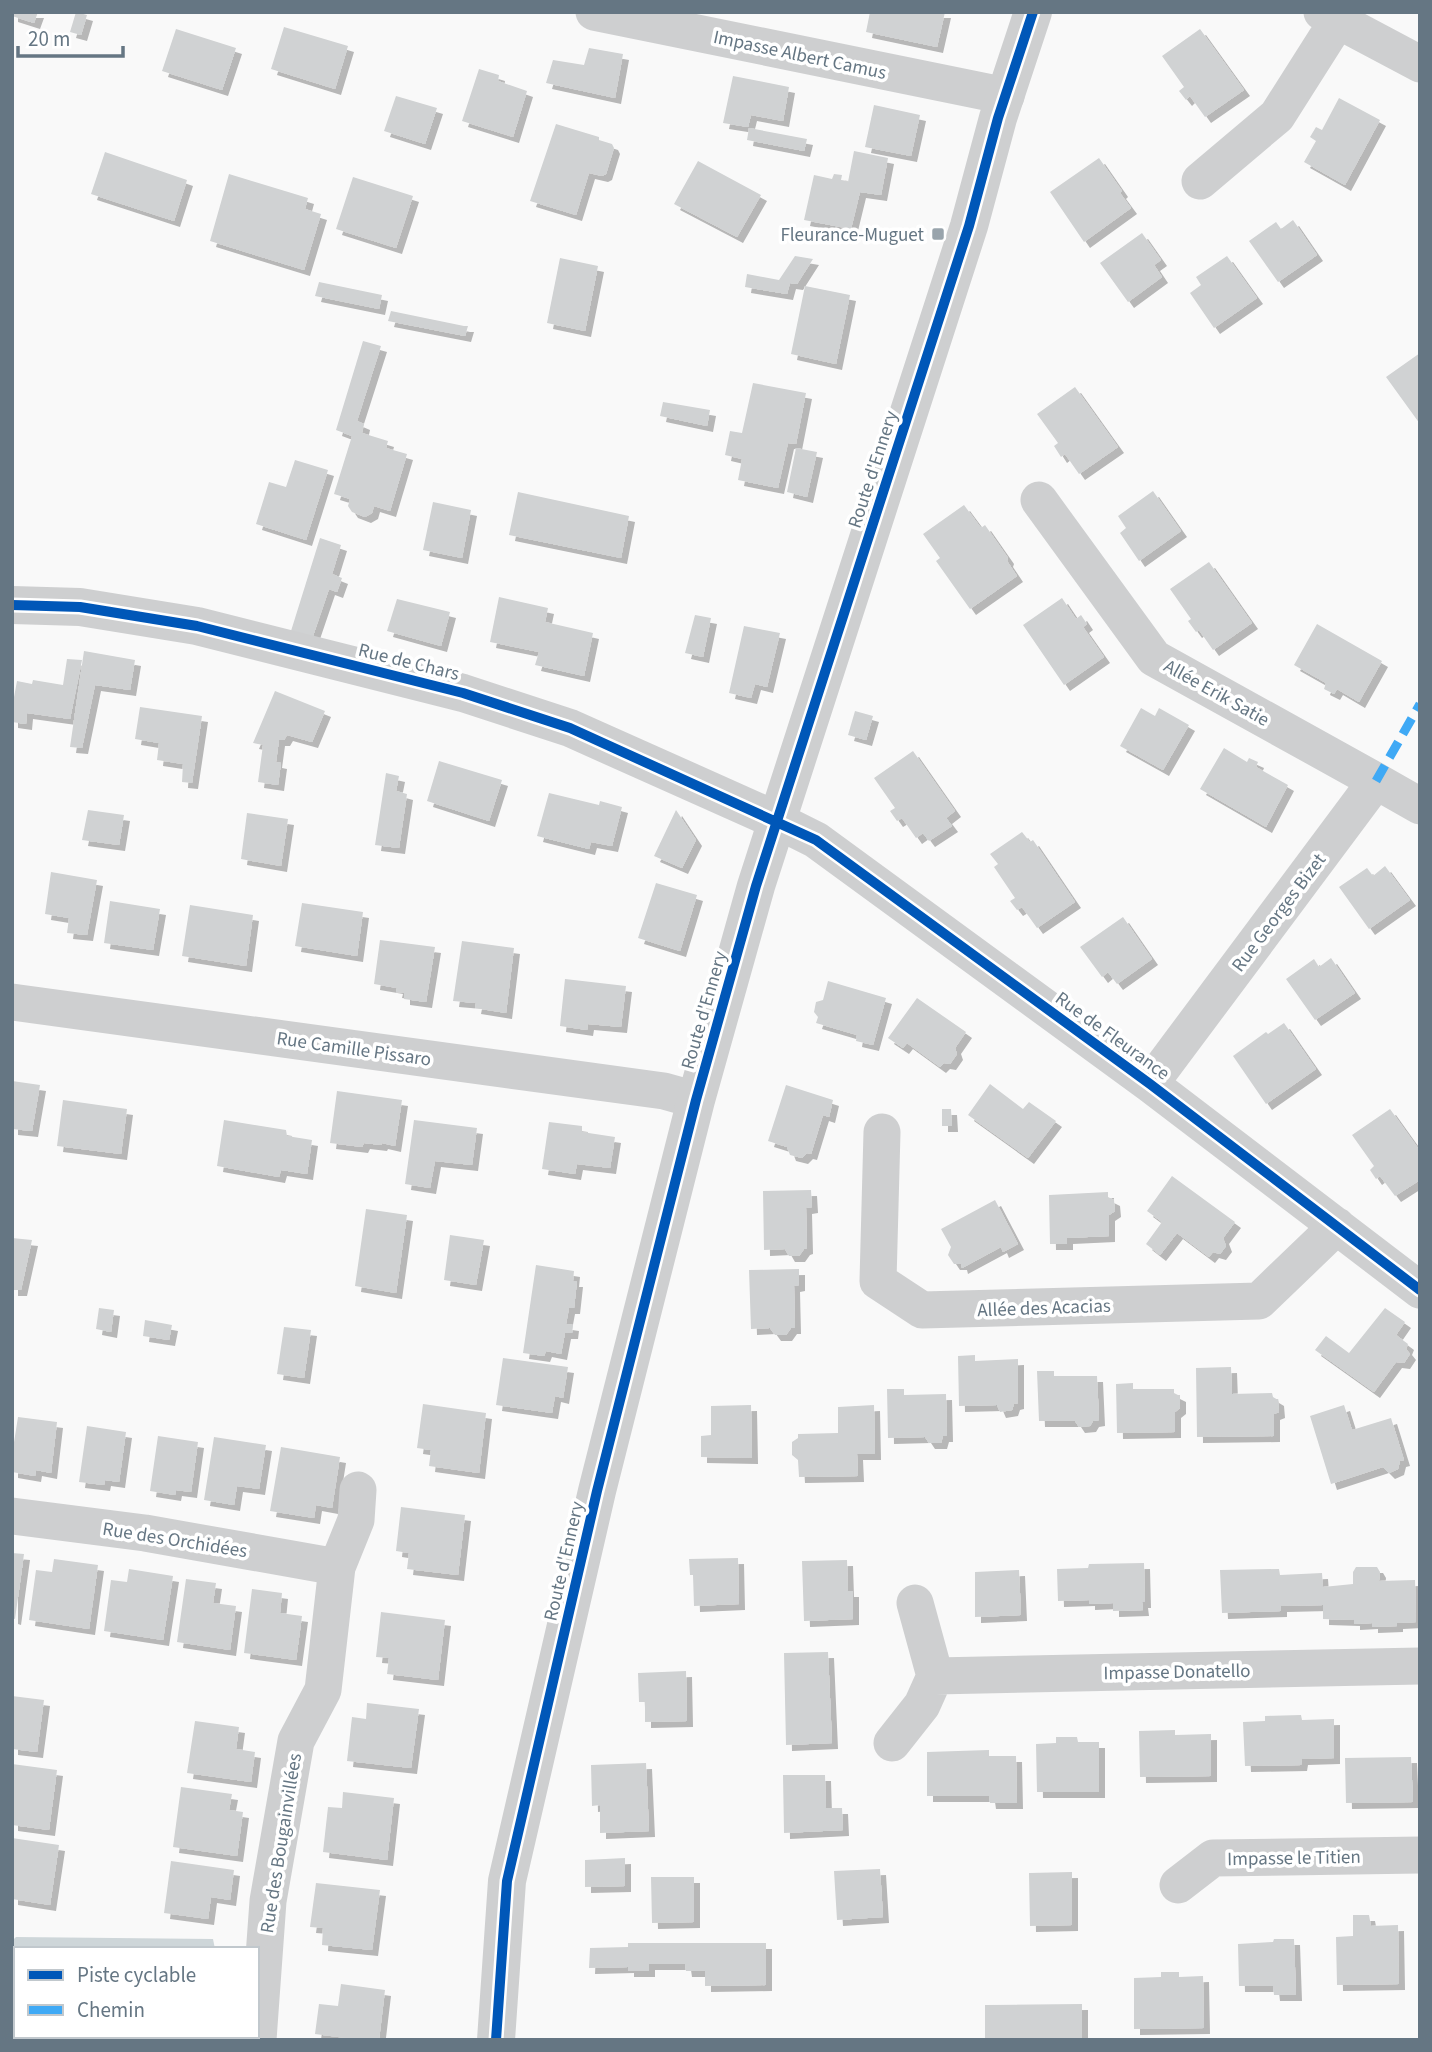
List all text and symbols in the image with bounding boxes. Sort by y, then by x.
scale bar [18,14,122,58]
text: 20 m [28,24,70,54]
street label: Impasse Albert Camus [711,24,889,87]
place label: Fleurance-Muguet [780,222,925,249]
marker: Fleurance-Muguet [930,226,946,242]
street label: Route d'Ennery [842,407,905,532]
street label: Rue de Chars [355,637,462,688]
street label: Allée Erik Satie [1159,653,1274,734]
street label: Rue Georges Bizet [1226,848,1333,978]
street label: Route d'Ennery [675,948,734,1073]
street label: Rue de Fleurance [1049,985,1175,1087]
street label: Rue Camille Pissaro [275,1025,433,1074]
street label: Allée des Acacias [977,1293,1111,1324]
street label: Route d'Ennery [538,1499,591,1624]
street label: Rue des Orchidées [100,1516,249,1565]
street label: Impasse Donatello [1103,1658,1251,1687]
street label: Rue des Bougainvillées [254,1751,309,1935]
street label: Impasse le Titien [1227,1844,1361,1873]
legend [14,1947,259,2038]
text: Piste cyclable [77,1960,196,1990]
text: Chemin [77,1995,145,2025]

